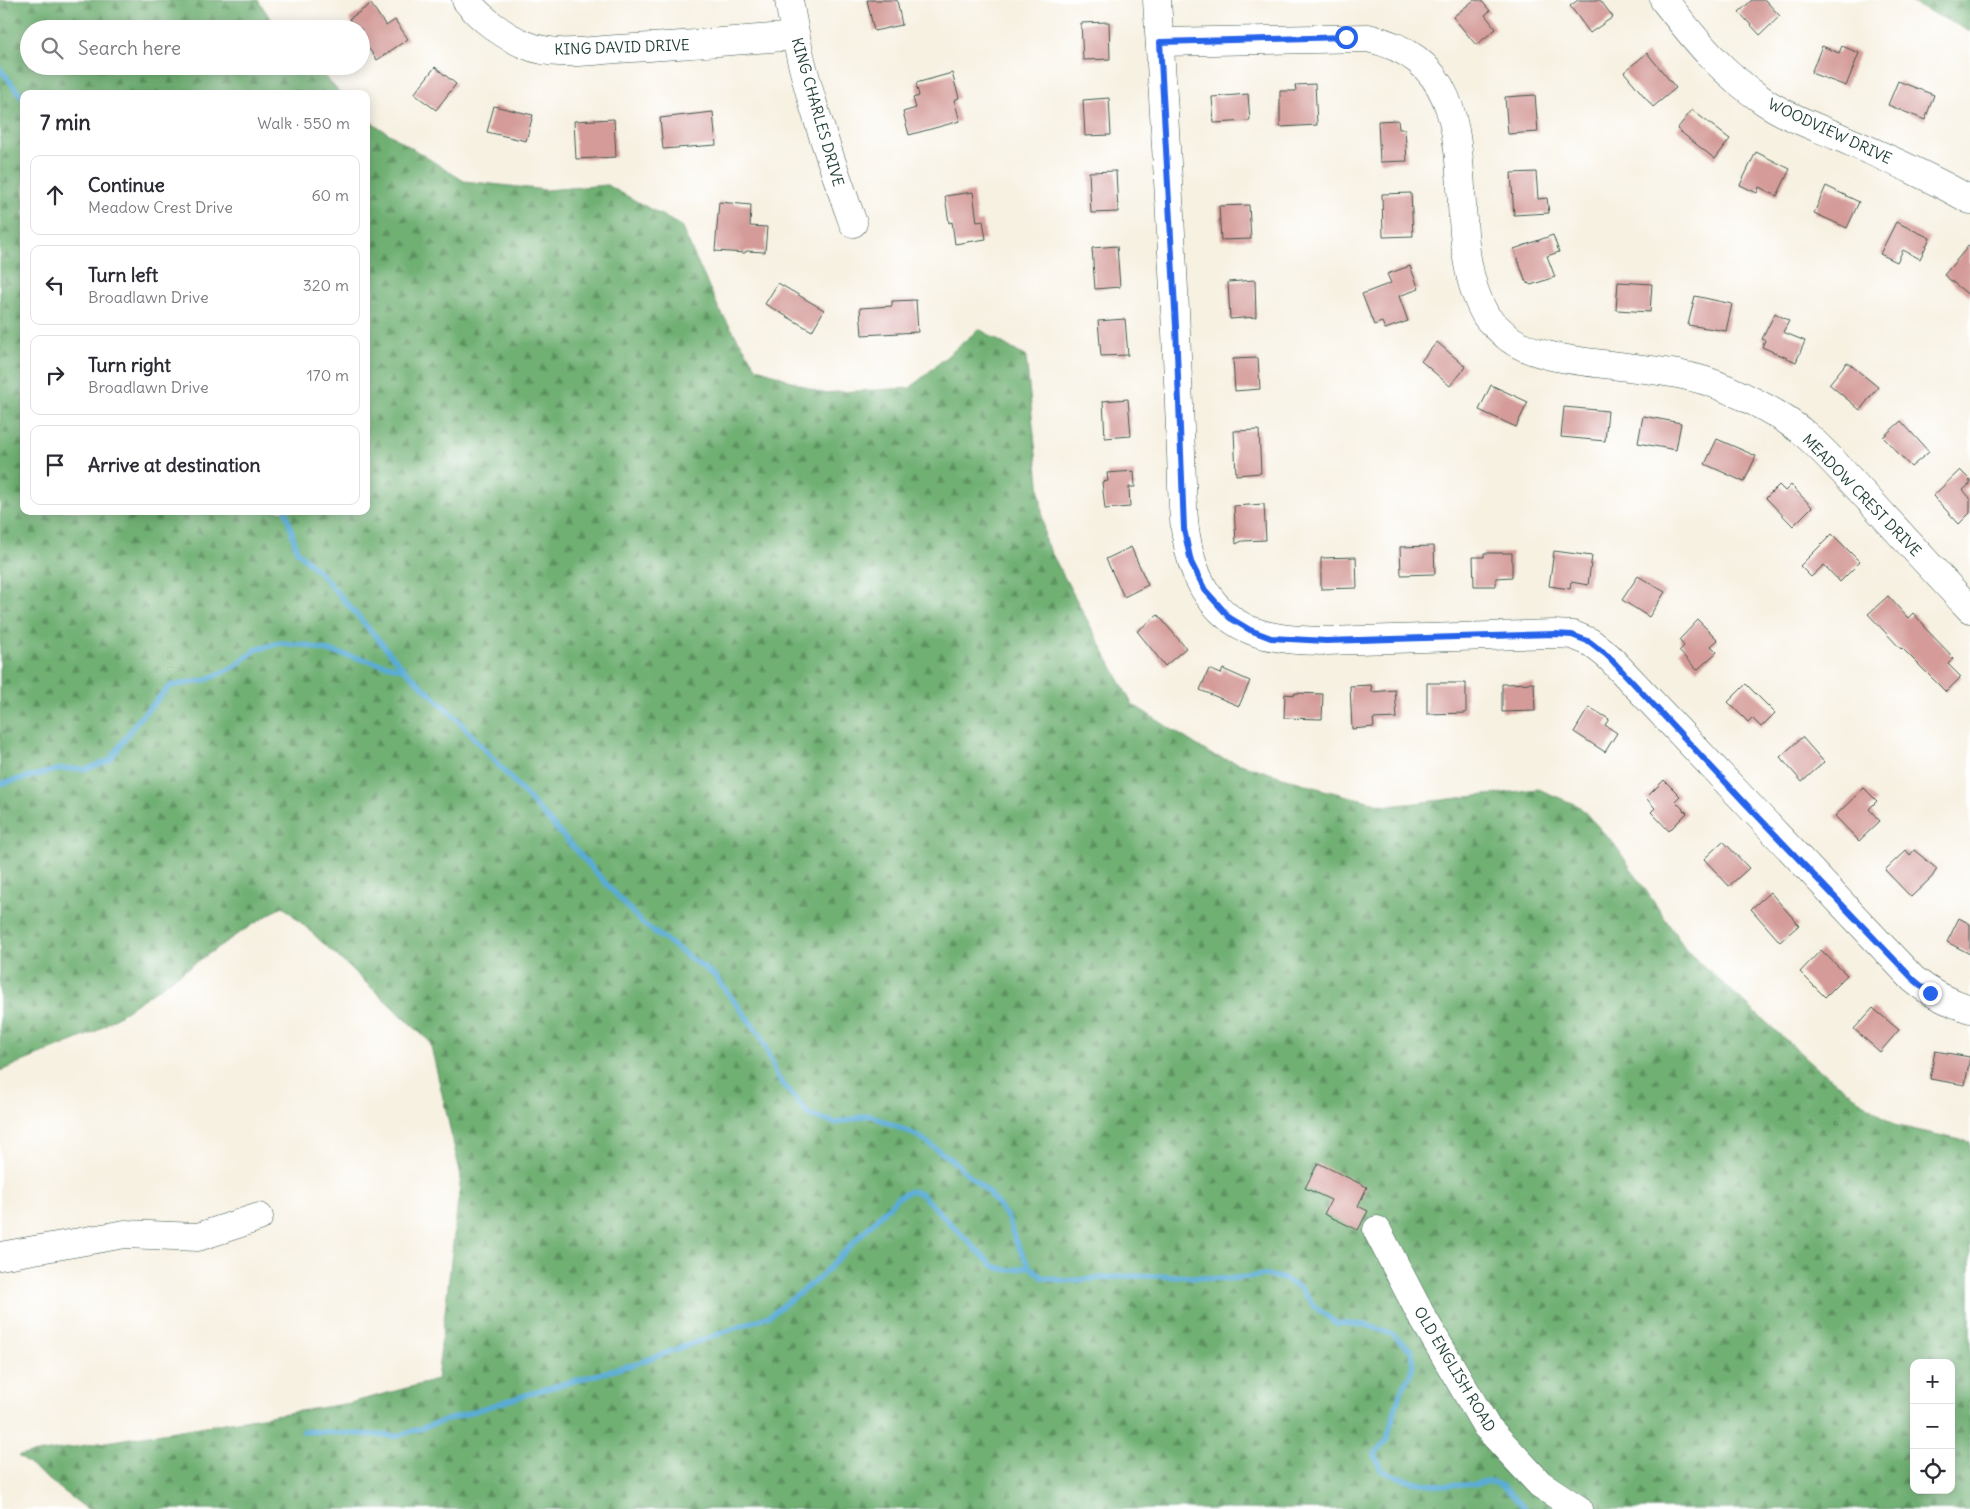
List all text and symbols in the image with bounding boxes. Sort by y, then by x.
search box [20,20,370,75]
route start [1335,26,1358,49]
icon: search [38,34,66,62]
street label: KING DAVID DRIVE [554,35,690,59]
street label: KING CHARLES DRIVE [788,35,848,189]
text: Search here [78,36,181,60]
street label: WOODVIEW DRIVE [1765,94,1895,168]
text: 7 min [40,109,91,136]
text: Walk · 550 m [257,113,350,133]
text: Continue [88,173,165,197]
icon: ahead [41,181,69,209]
text: 60 m [311,185,349,205]
text: Meadow Crest Drive [88,197,233,217]
text: Turn left [88,263,158,287]
icon: left [41,271,69,299]
text: 320 m [303,275,349,295]
text: Broadlawn Drive [88,287,209,307]
text: Turn right [88,353,171,377]
icon: right [41,361,69,389]
text: 170 m [306,365,349,385]
text: Broadlawn Drive [88,377,209,397]
street label: MEADOW CREST DRIVE [1799,430,1926,560]
icon: arrive [41,451,69,479]
text: Arrive at destination [88,453,261,477]
route end [1919,982,1942,1005]
street label: OLD ENGLISH ROAD [1410,1303,1500,1435]
map controls [1910,1359,1955,1494]
button: + [1910,1359,1955,1404]
button: − [1910,1404,1955,1449]
button: locate [1910,1449,1955,1494]

